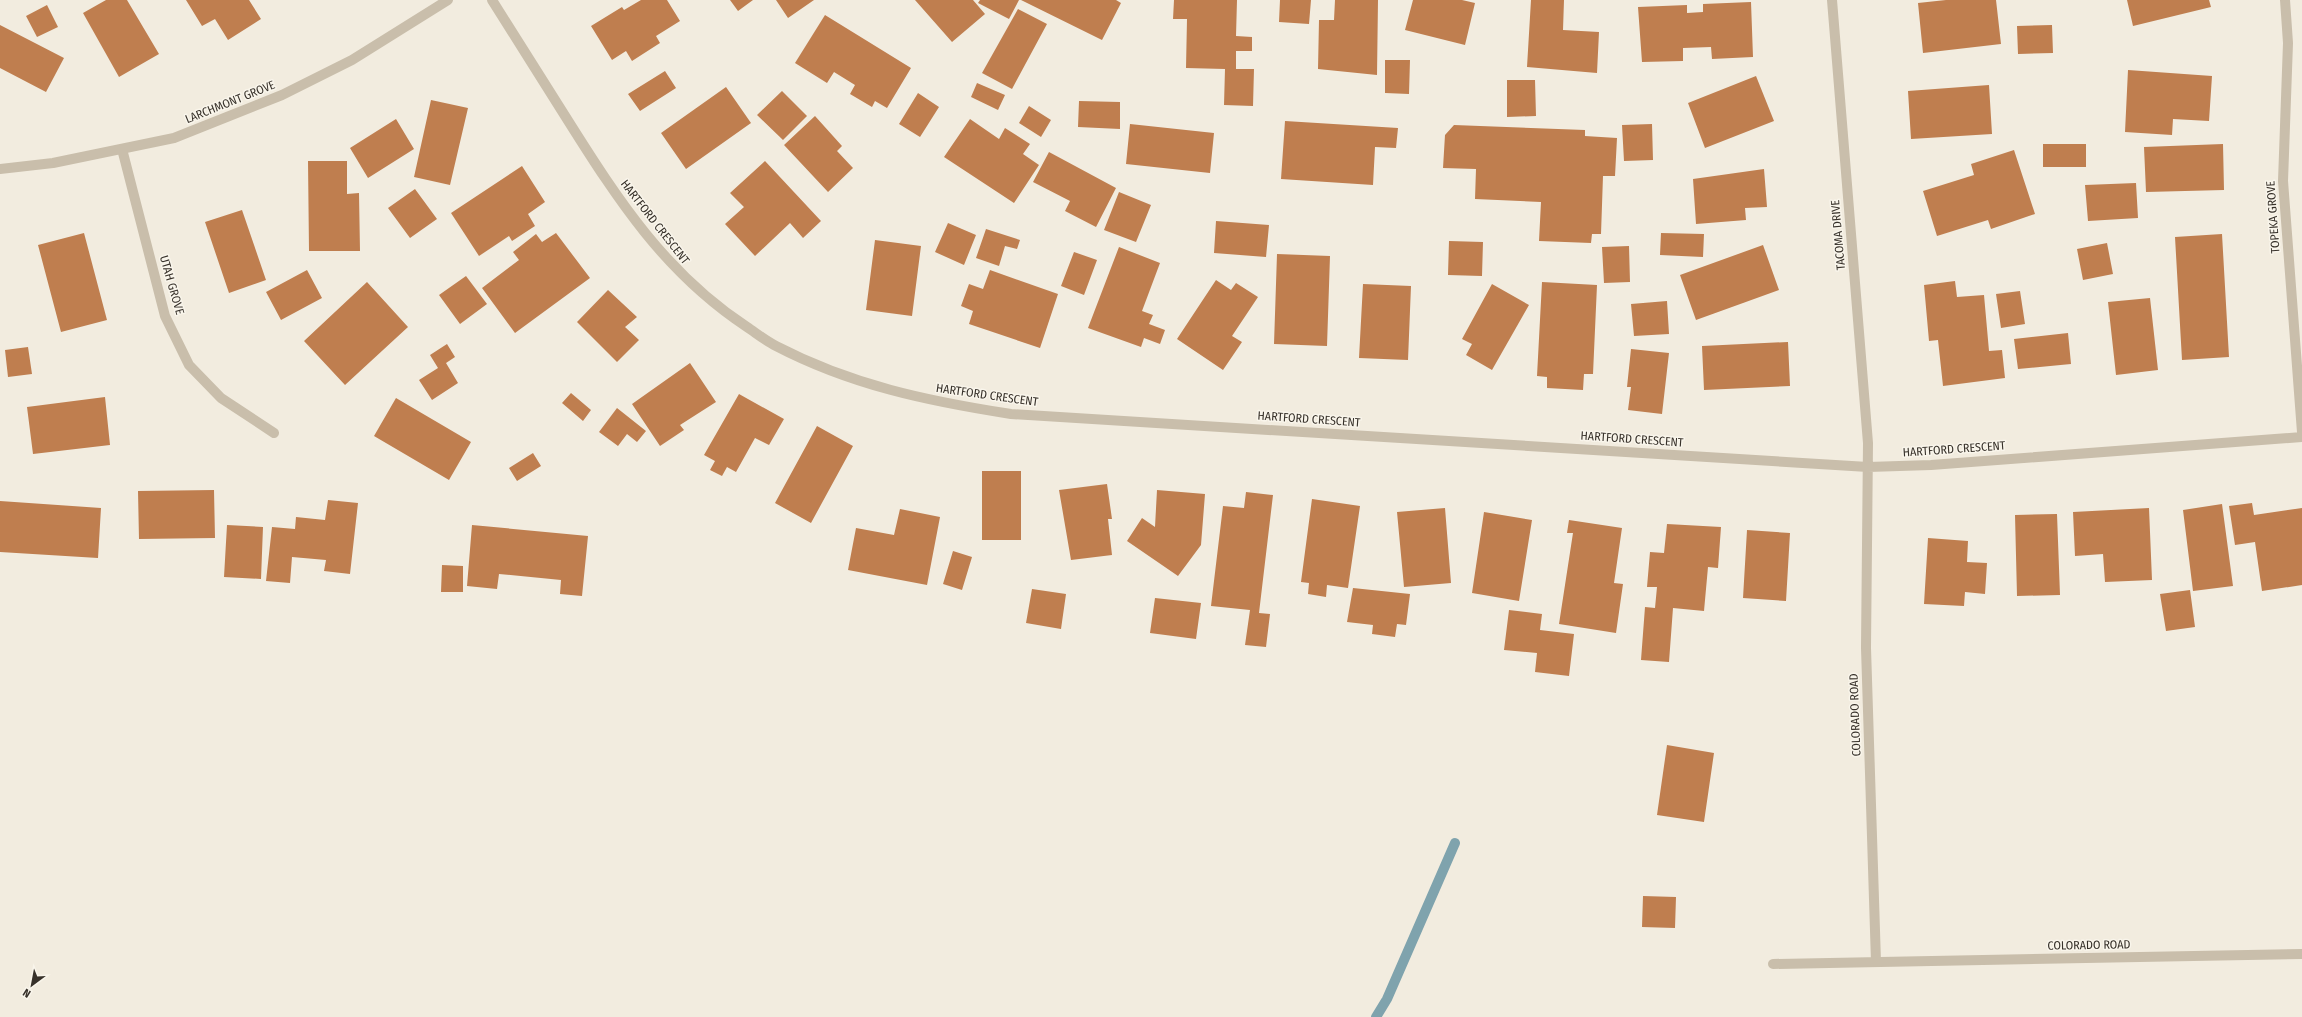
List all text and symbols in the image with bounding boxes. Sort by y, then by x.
street label: LARCHMONT GROVE [183,77,277,126]
street label: HARTFORD CRESCENT [618,177,692,267]
street label: TOPEKA GROVE [2263,180,2283,254]
street label: TACOMA DRIVE [1828,199,1848,271]
street label: UTAH GROVE [157,254,187,317]
street label: HARTFORD CRESCENT [935,381,1039,409]
street label: HARTFORD CRESCENT [1257,408,1361,430]
street label: HARTFORD CRESCENT [1580,428,1684,450]
street label: HARTFORD CRESCENT [1902,438,2006,460]
street label: COLORADO ROAD [1847,673,1863,757]
street label: COLORADO ROAD [2047,937,2131,953]
north arrow [12,965,52,1005]
text: N [21,986,33,1000]

